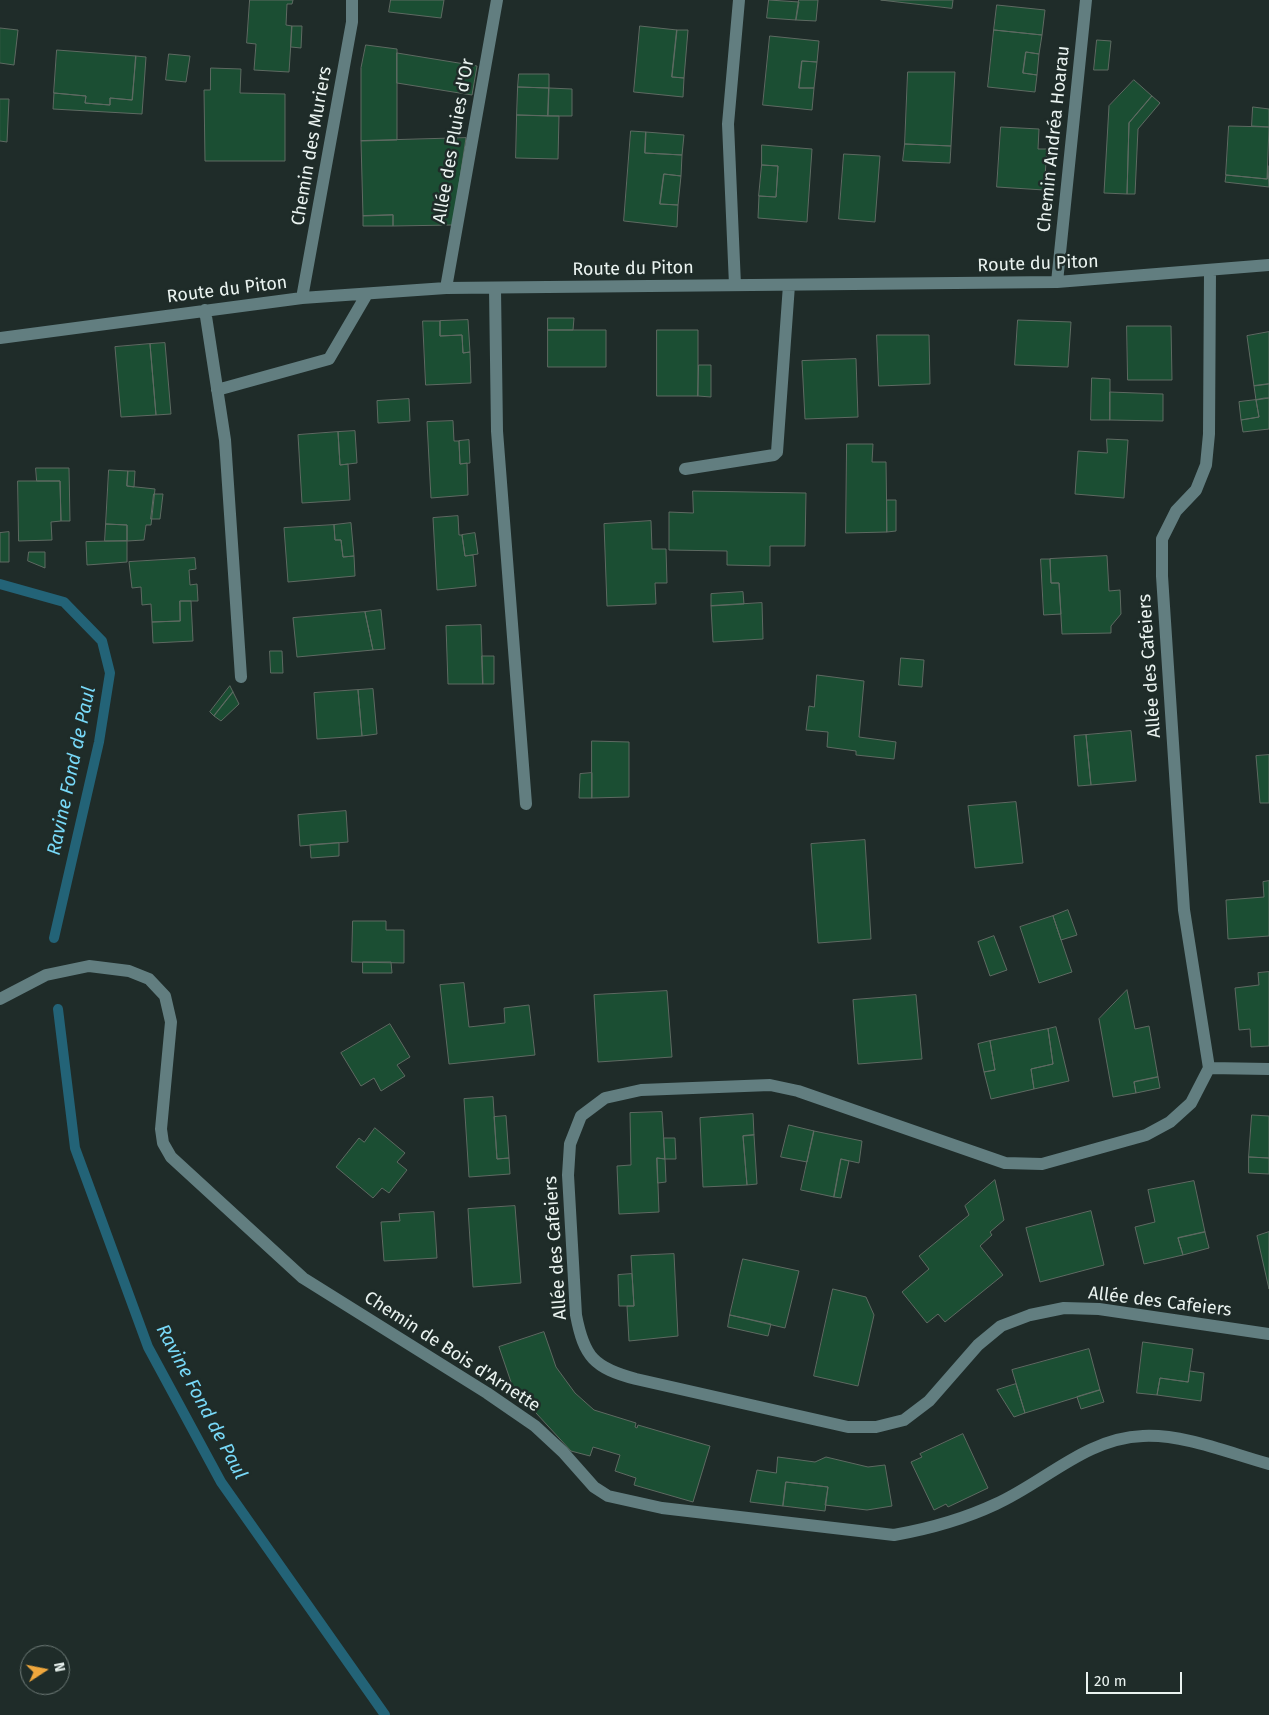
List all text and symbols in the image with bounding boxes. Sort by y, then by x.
street label: Chemin Andréa Hoarau [1033,45,1075,233]
street label: Allée des Pluies d'Or [429,57,479,225]
street label: Chemin des Muriers [287,65,337,227]
street label: Route du Piton [977,251,1099,277]
street label: Route du Piton [572,257,694,281]
street label: Route du Piton [166,272,288,308]
street label: Allée des Cafeiers [1134,593,1166,739]
water label: Ravine Fond de Paul [43,684,101,858]
street label: Allée des Cafeiers [540,1175,572,1321]
street label: Allée des Cafeiers [1087,1282,1233,1322]
street label: Chemin de Bois d'Arnette [360,1287,544,1417]
water label: Ravine Fond de Paul [151,1321,251,1483]
north arrow [20,1645,70,1695]
text: N [50,1661,68,1673]
scale bar [1089,1662,1185,1694]
text: 20 m [1094,1672,1127,1690]

